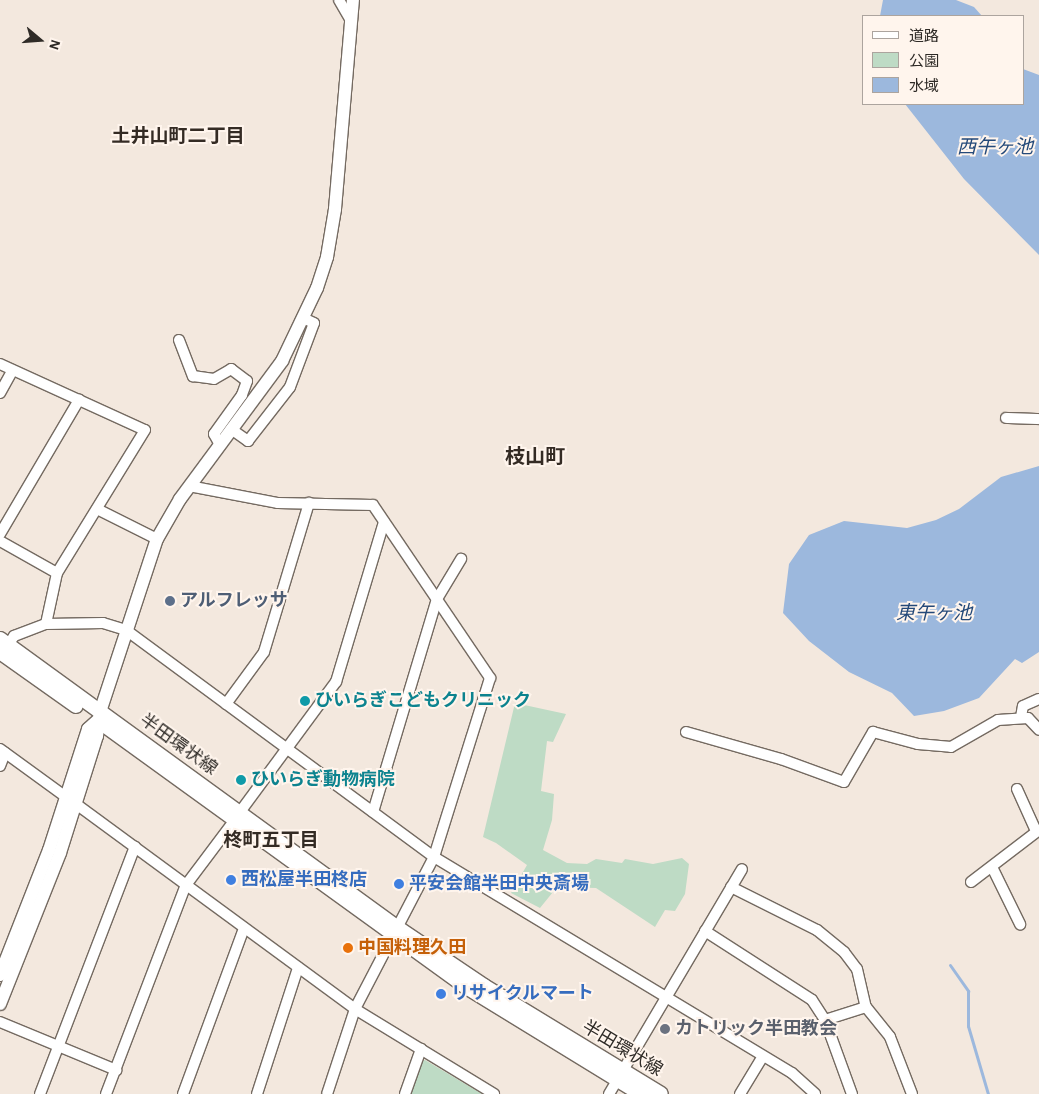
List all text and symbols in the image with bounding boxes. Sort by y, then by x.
north arrow [15,15,65,65]
legend [862,15,1024,105]
text: 道路 [909,29,939,44]
text: N [46,38,62,51]
text: 公園 [909,54,939,69]
text: 水域 [909,79,939,94]
district label: 土井山町二丁目 [112,126,244,148]
water label: 西午ヶ池 [957,137,1033,159]
district label: 枝山町 [505,445,565,469]
place label: アルフレッサ [180,590,288,612]
marker: アルフレッサ [164,595,176,607]
water label: 東午ヶ池 [896,603,972,625]
place label: ひいらぎこどもクリニック [315,690,531,712]
marker: ひいらぎこどもクリニック [299,695,311,707]
street label: 半田環状線 [135,710,221,780]
place label: ひいらぎ動物病院 [251,769,395,791]
marker: ひいらぎ動物病院 [235,774,247,786]
district label: 柊町五丁目 [224,830,318,852]
place label: 西松屋半田柊店 [241,869,367,891]
place label: 平安会館半田中央斎場 [409,873,589,895]
marker: 西松屋半田柊店 [225,874,237,886]
marker: 平安会館半田中央斎場 [393,878,405,890]
place label: 中国料理久田 [358,937,466,959]
marker: 中国料理久田 [342,942,354,954]
place label: リサイクルマート [451,983,595,1005]
marker: リサイクルマート [435,988,447,1000]
street label: 半田環状線 [578,1017,666,1081]
place label: カトリック半田教会 [675,1018,837,1040]
marker: カトリック半田教会 [659,1023,671,1035]

